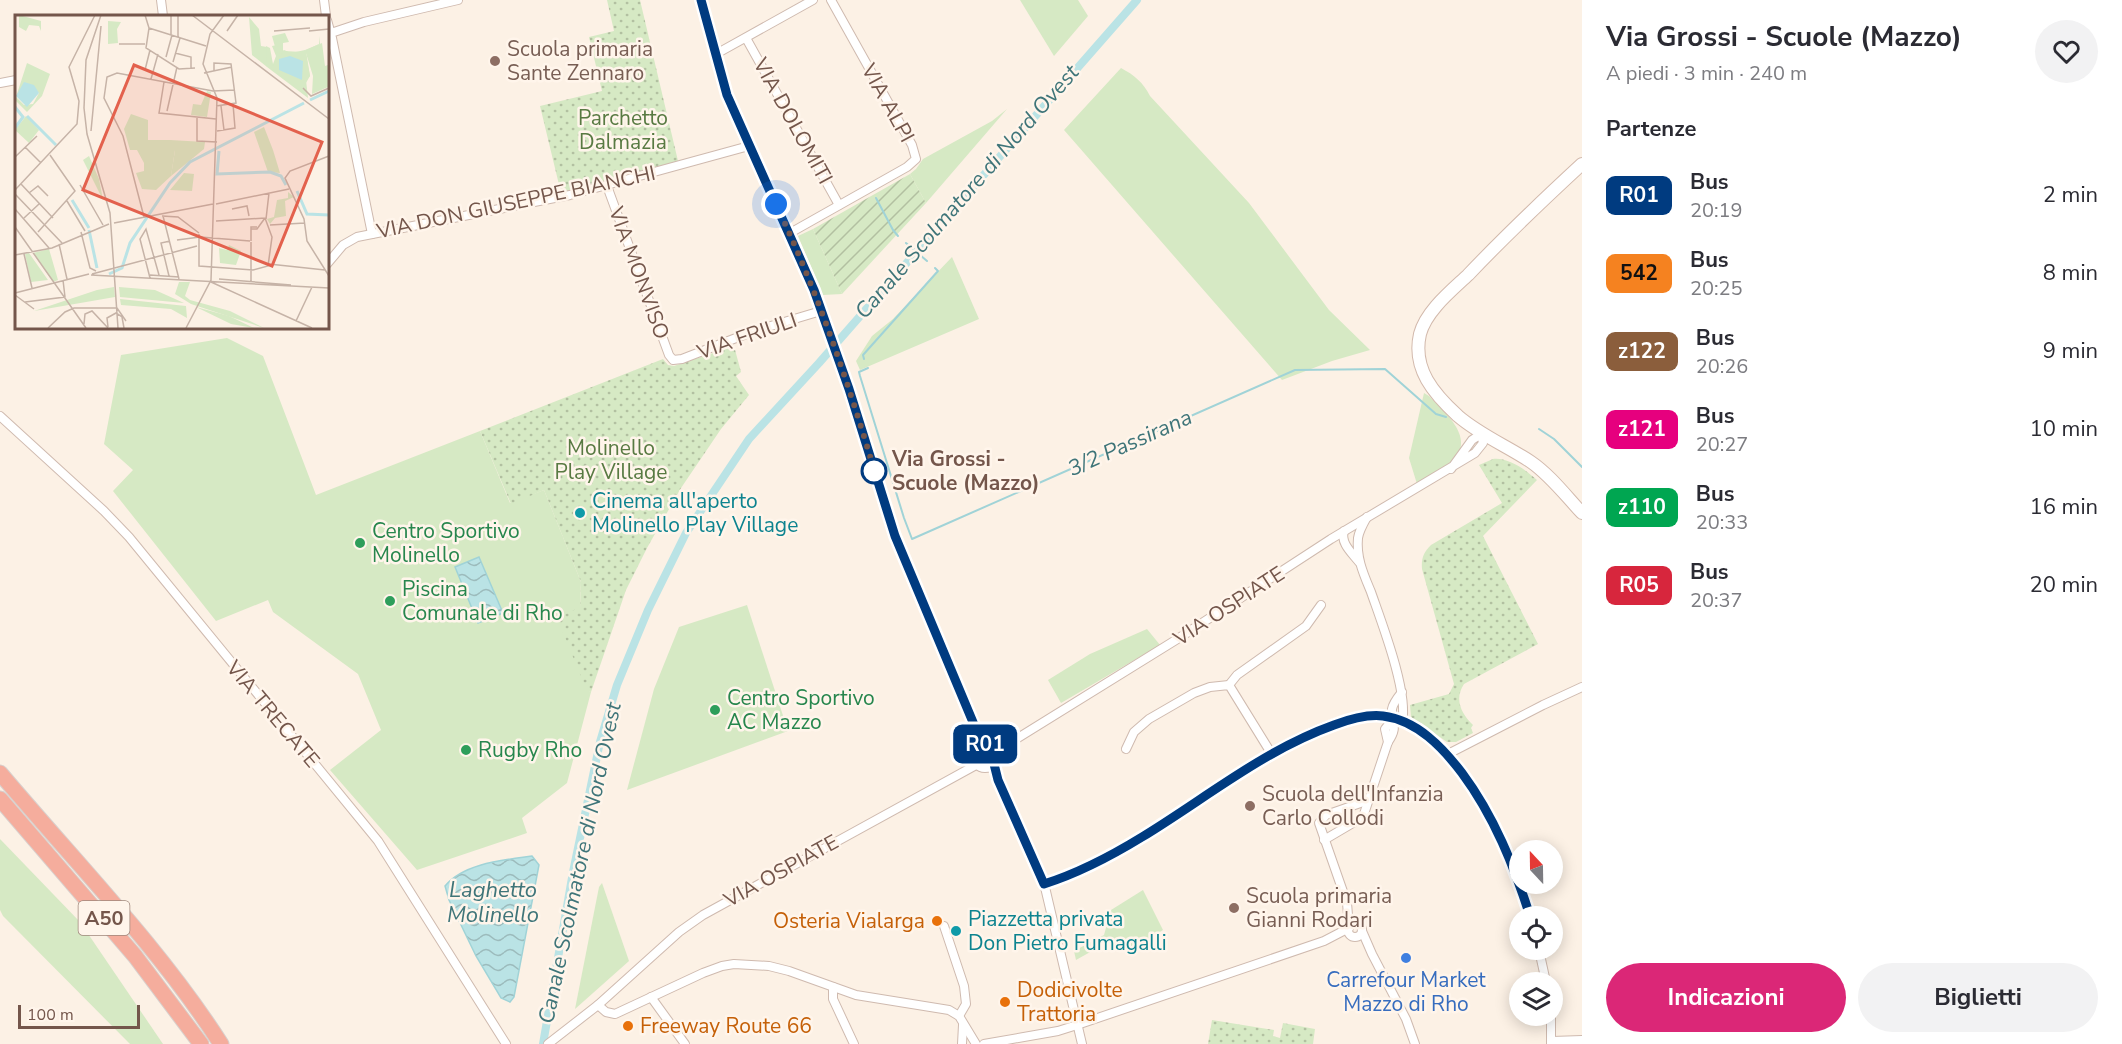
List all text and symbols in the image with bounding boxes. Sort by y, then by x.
inset map [15,15,328,328]
text: Via Grossi - Scuole (Mazzo) [1606,18,1962,56]
button: heart [2035,20,2098,83]
place label: Scuola primaria Sante Zennaro [507,35,653,87]
street label: VIA DOLOMITI [746,52,839,189]
marker: Scuola primaria Sante Zennaro [488,54,502,68]
water label: Canale Scolmatore di Nord Ovest [848,57,1087,326]
street label: VIA ALPI [854,58,921,147]
text: A piedi · 3 min · 240 m [1606,60,1807,87]
park label: Parchetto Dalmazia [578,104,668,156]
text: Partenze [1606,114,1696,144]
street label: VIA DON GIUSEPPE BIANCHI [373,159,658,245]
text: Bus [1690,167,1729,197]
text: 2 min [2043,180,2098,210]
text: R01 [1619,181,1659,209]
your location [761,189,791,219]
text: 20:19 [1690,197,1743,224]
street label: VIA MONVISO [602,202,676,343]
text: Bus [1690,245,1729,275]
text: 8 min [2043,258,2098,288]
text: 542 [1620,259,1658,287]
text: 20:25 [1690,275,1743,302]
street label: VIA FRIULI [693,306,801,366]
text: Bus [1696,323,1734,353]
text: 9 min [2043,336,2098,366]
text: z122 [1618,337,1666,365]
text: 20:26 [1696,353,1748,380]
text: Bus [1696,401,1734,431]
water label: 3/2 Passirana [1063,402,1197,484]
text: 10 min [2030,414,2098,444]
text: z121 [1618,415,1666,443]
text: 20:27 [1696,431,1748,458]
park label: Molinello Play Village [554,434,668,486]
place label: Via Grossi - Scuole (Mazzo) [891,445,1039,497]
marker: Via Grossi - Scuole (Mazzo) [861,458,887,484]
text: Bus [1696,479,1734,509]
place label: Cinema all'aperto Molinello Play Village [592,487,798,539]
text: 16 min [2030,492,2098,522]
text: z110 [1618,493,1666,521]
marker: Cinema all'aperto Molinello Play Village [573,506,587,520]
text: 20:33 [1696,509,1748,536]
place label: Centro Sportivo Molinello [372,517,520,569]
marker: Centro Sportivo Molinello [353,536,367,550]
text: Bus [1690,557,1729,587]
street label: VIA OSPIATE [1167,560,1290,653]
text: 20 min [2030,570,2098,600]
text: R05 [1619,571,1659,599]
place label: Piscina Comunale di Rho [402,575,563,627]
text: 20:37 [1690,587,1743,614]
marker: Piscina Comunale di Rho [383,594,397,608]
street label: VIA TRECATE [219,654,326,773]
place label: Centro Sportivo AC Mazzo [727,684,875,736]
water label: Canale Scolmatore di Nord Ovest [531,698,629,1026]
marker: Centro Sportivo AC Mazzo [708,703,722,717]
line badge: R01 [950,724,1020,764]
text: R01 [965,730,1005,758]
place label: Rugby Rho [478,736,582,764]
marker: Rugby Rho [459,743,473,757]
place label: Scuola dell'Infanzia Carlo Collodi [1262,780,1444,832]
marker: Scuola dell'Infanzia Carlo Collodi [1243,799,1257,813]
street label: VIA OSPIATE [718,828,843,914]
north arrow [1509,840,1563,894]
map controls [1509,840,1563,1026]
water label: Laghetto Molinello [447,875,539,930]
place label: Scuola primaria Gianni Rodari [1246,882,1392,934]
road number: A50 [78,901,130,935]
marker: Scuola primaria Gianni Rodari [1227,901,1241,915]
place label: Piazzetta privata Don Pietro Fumagalli [968,905,1167,957]
button: locate [1509,906,1563,960]
place label: Osteria Vialarga [773,907,925,935]
marker: Osteria Vialarga [930,914,944,928]
marker: Piazzetta privata Don Pietro Fumagalli [949,924,963,938]
marker: Carrefour Market Mazzo di Rho [1399,951,1413,965]
button: Indicazioni [1606,963,1846,1032]
button: Biglietti [1858,963,2098,1032]
place label: Carrefour Market Mazzo di Rho [1326,966,1486,1018]
button: layers [1509,972,1563,1026]
place label: Dodicivolte Trattoria [1017,976,1123,1028]
marker: Dodicivolte Trattoria [998,995,1012,1009]
scale bar [18,1002,140,1030]
text: 100 m [27,1004,74,1026]
place label: Freeway Route 66 [640,1012,812,1040]
marker: Freeway Route 66 [621,1019,635,1033]

